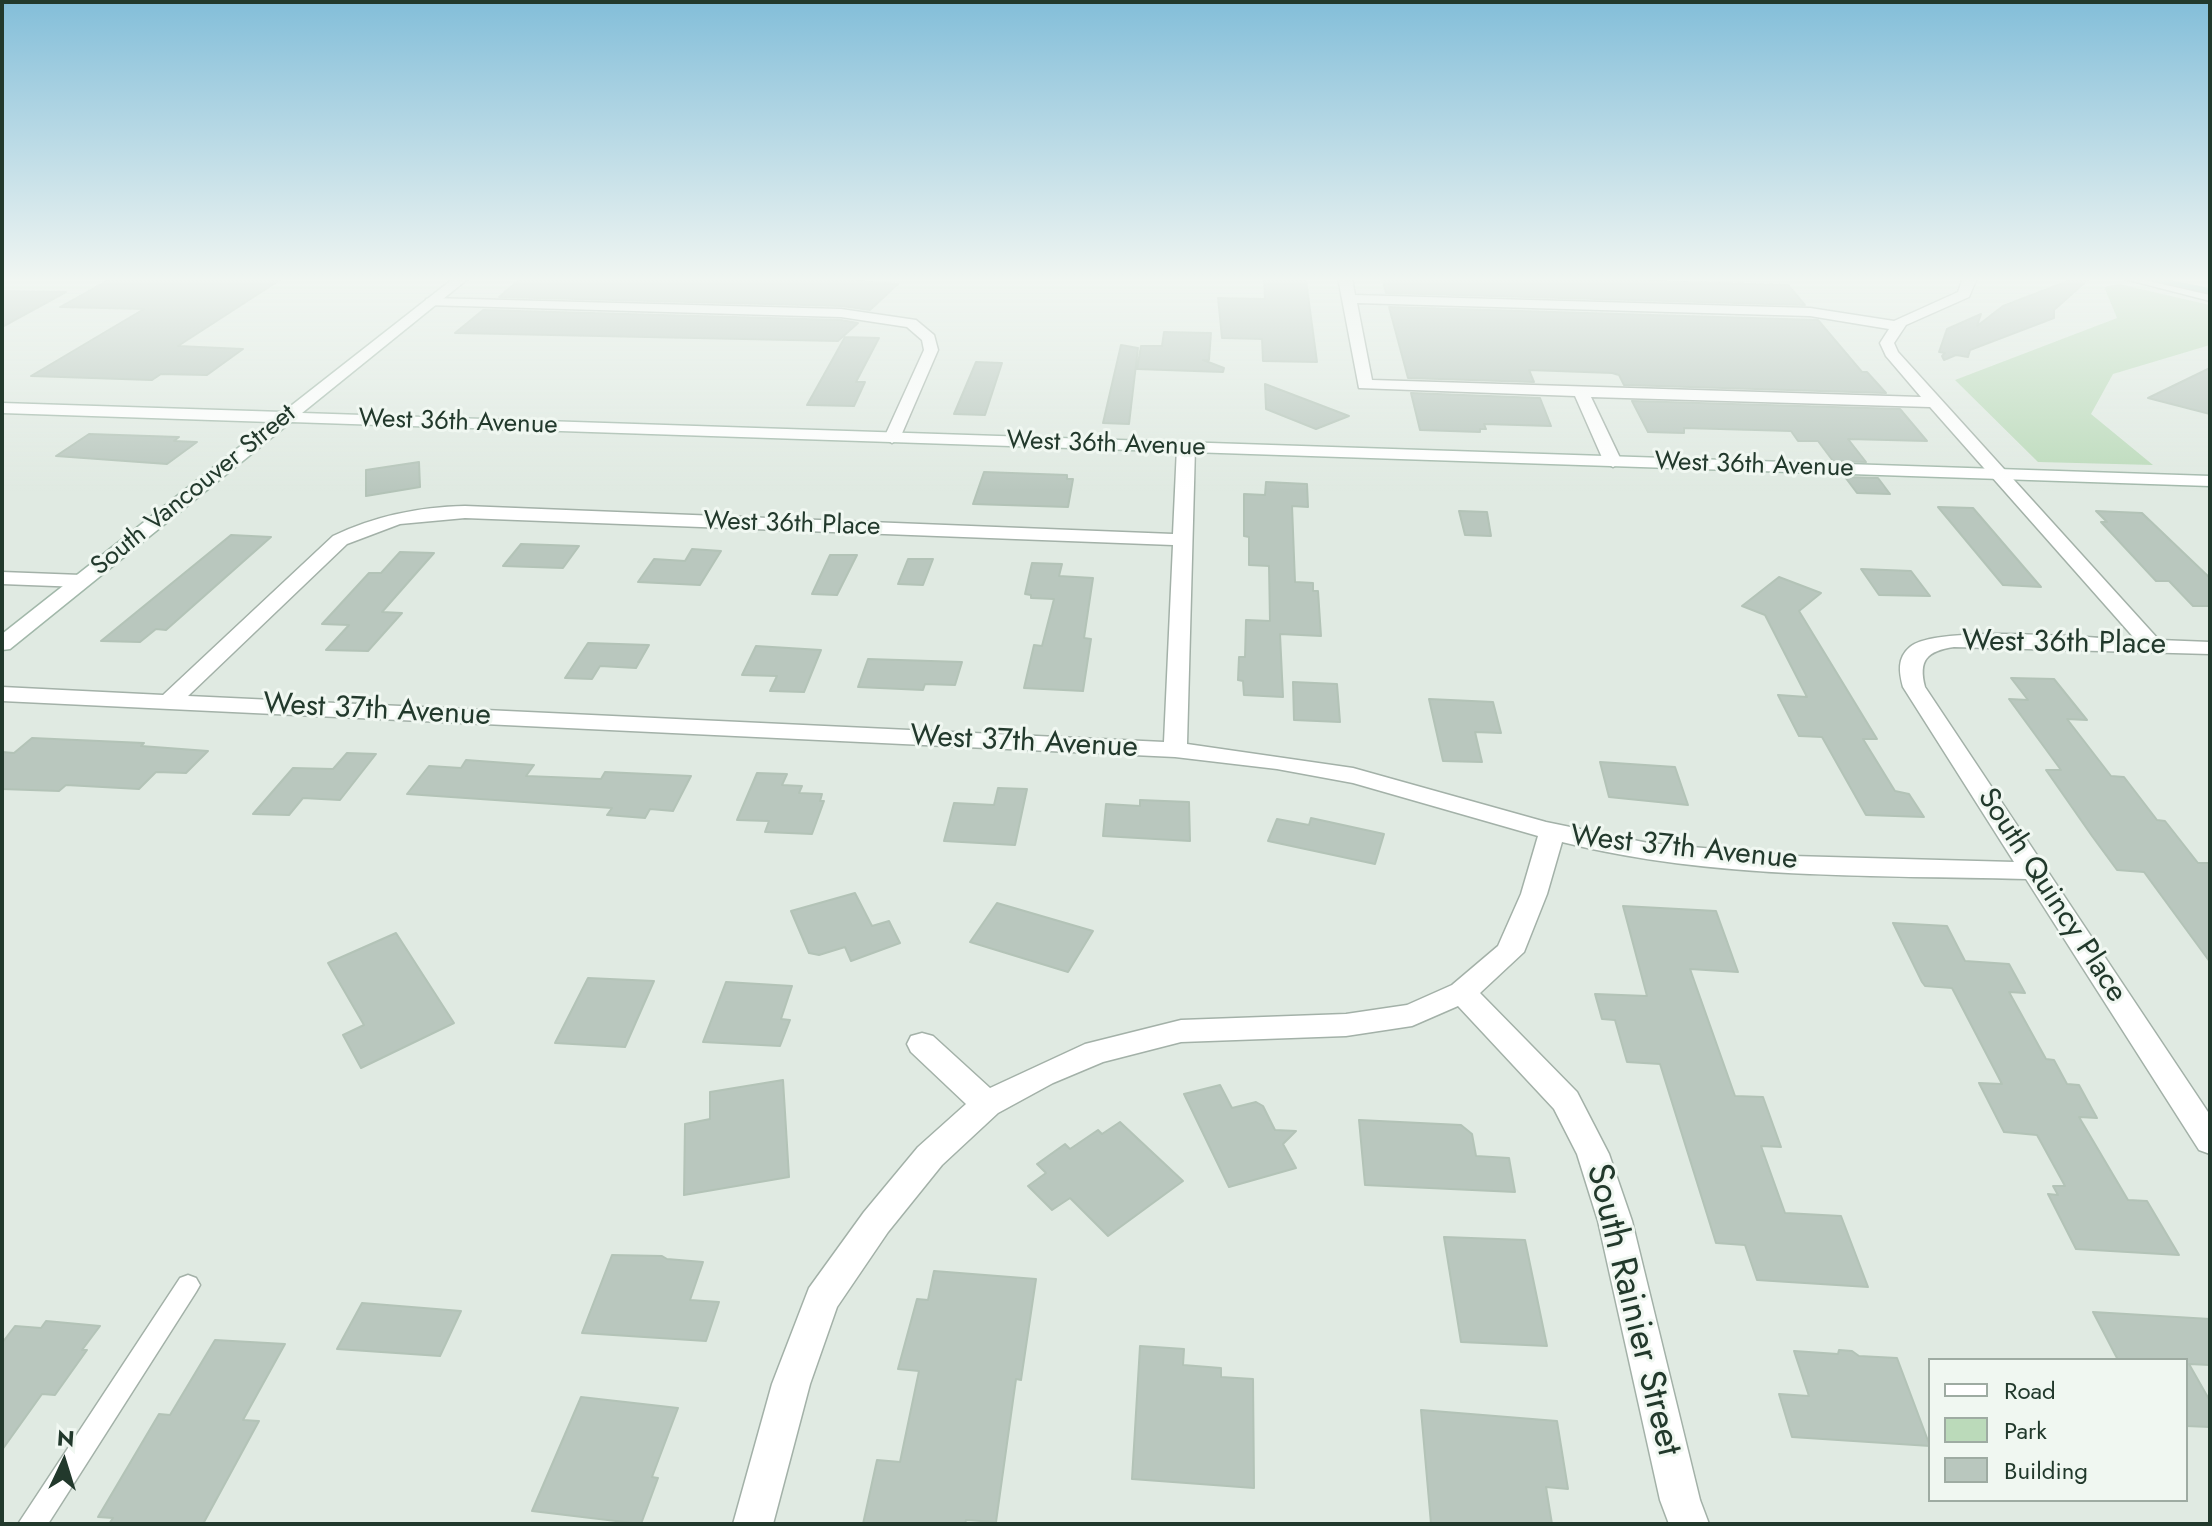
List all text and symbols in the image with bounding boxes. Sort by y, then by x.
street label: South Vancouver Street [85,399,303,583]
street label: West 36th Avenue [358,404,558,442]
street label: West 36th Avenue [1006,426,1206,464]
street label: West 36th Avenue [1654,447,1854,485]
street label: West 36th Place [703,506,881,544]
street label: West 36th Place [1962,624,2166,664]
street label: West 37th Avenue [262,687,492,735]
street label: West 37th Avenue [909,719,1139,767]
street label: South Quincy Place [1968,782,2134,1010]
street label: West 37th Avenue [1569,819,1799,879]
street label: South Rainier Street [1575,1160,1689,1460]
legend [1928,1358,2188,1502]
text: Road [2004,1373,2056,1408]
text: Park [2004,1413,2047,1448]
text: N [56,1421,76,1455]
north arrow [24,1422,104,1502]
text: Building [2004,1453,2088,1488]

